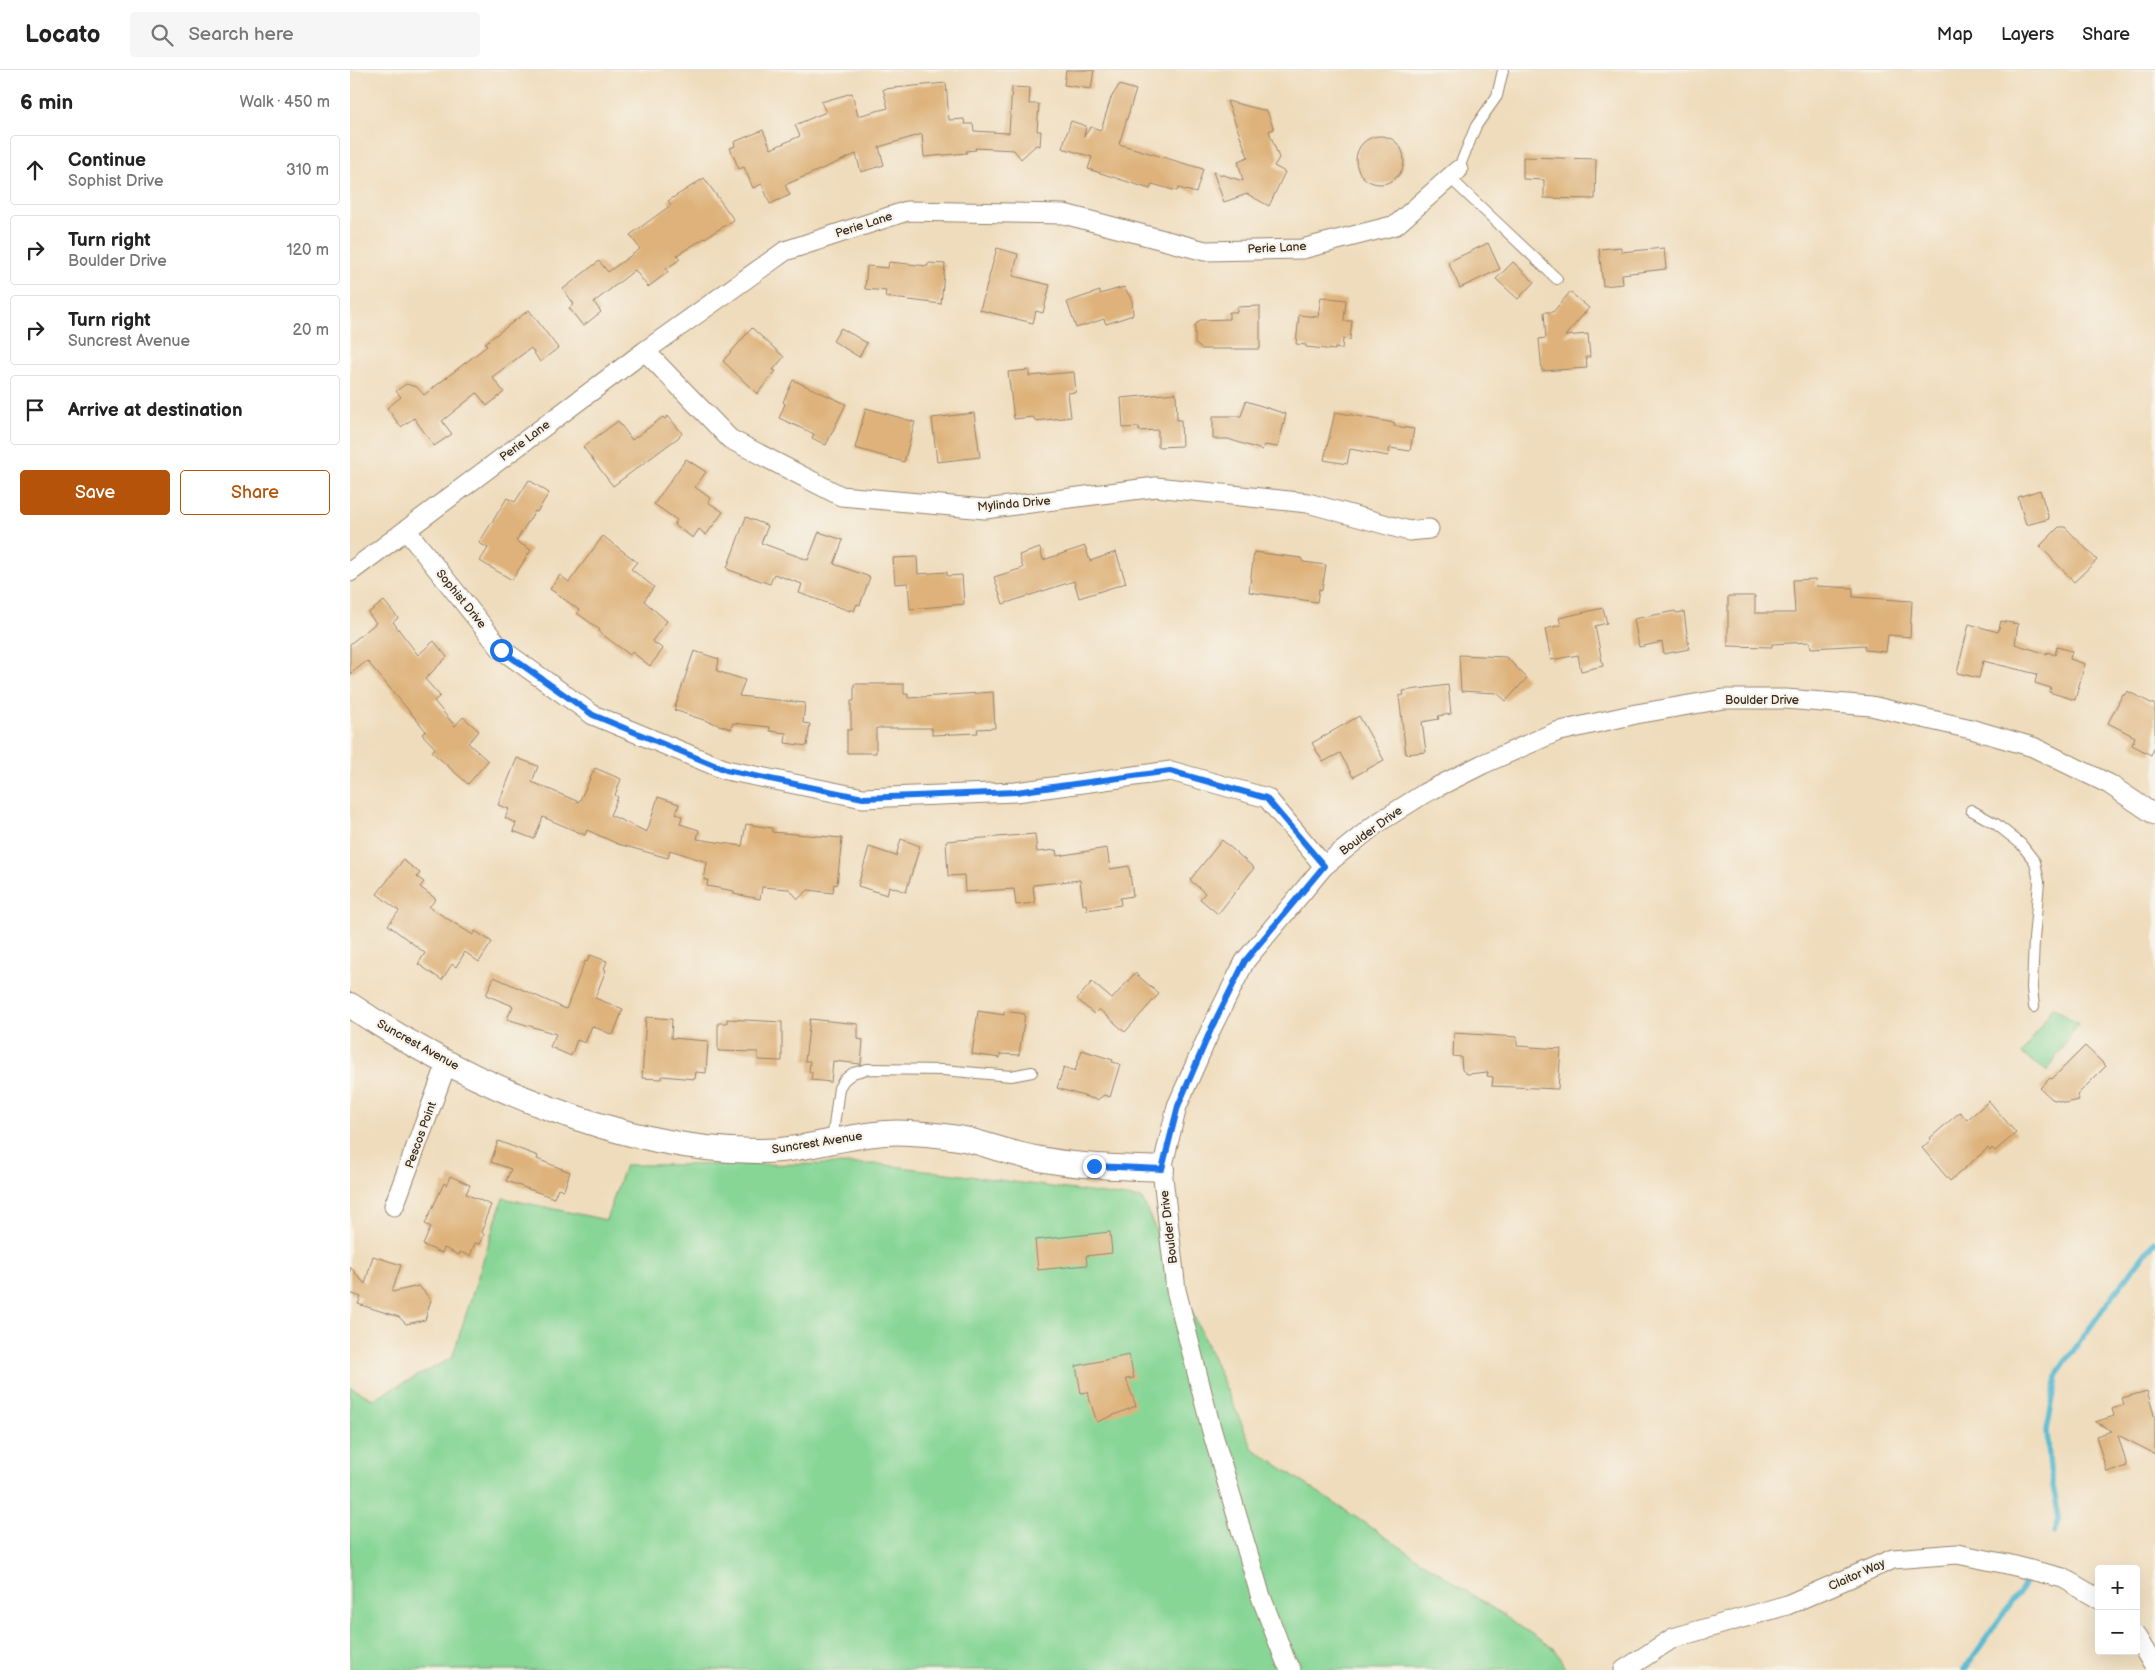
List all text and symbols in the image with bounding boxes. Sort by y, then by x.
search box [130,12,480,57]
text: Locato [25,20,100,49]
icon: search [148,21,176,49]
text: Search here [188,23,294,46]
text: Map [1937,24,1973,45]
text: Layers [2001,24,2054,45]
text: Share [2082,24,2130,45]
text: 6 min [20,90,73,115]
text: Walk · 450 m [240,93,330,112]
text: Continue [68,149,146,172]
icon: ahead [21,156,49,184]
text: 310 m [286,161,329,180]
text: Sophist Drive [68,172,163,191]
street label: Perie Lane [834,209,894,241]
text: Turn right [68,229,151,252]
icon: right [21,236,49,264]
street label: Perie Lane [1247,239,1307,257]
text: 120 m [286,241,329,260]
text: Boulder Drive [68,252,167,271]
text: Turn right [68,309,151,332]
icon: right [21,316,49,344]
text: 20 m [293,321,329,340]
text: Suncrest Avenue [68,332,190,351]
icon: arrive [21,396,49,424]
text: Arrive at destination [68,399,243,422]
street label: Perie Lane [497,417,553,465]
button: Save [20,470,170,515]
button: Share [180,470,330,515]
street label: Mylinda Drive [977,493,1051,515]
street label: Sophist Drive [433,566,489,632]
route start [490,639,513,662]
street label: Boulder Drive [1725,693,1799,708]
street label: Boulder Drive [1337,803,1405,859]
street label: Suncrest Avenue [374,1016,462,1074]
street label: Pescos Point [402,1099,440,1170]
street label: Suncrest Avenue [771,1128,863,1158]
route end [1083,1155,1106,1178]
street label: Boulder Drive [1157,1189,1181,1265]
street label: Claitor Way [1826,1556,1888,1594]
map controls [2095,1565,2140,1655]
button: + [2095,1565,2140,1610]
button: − [2095,1610,2140,1655]

